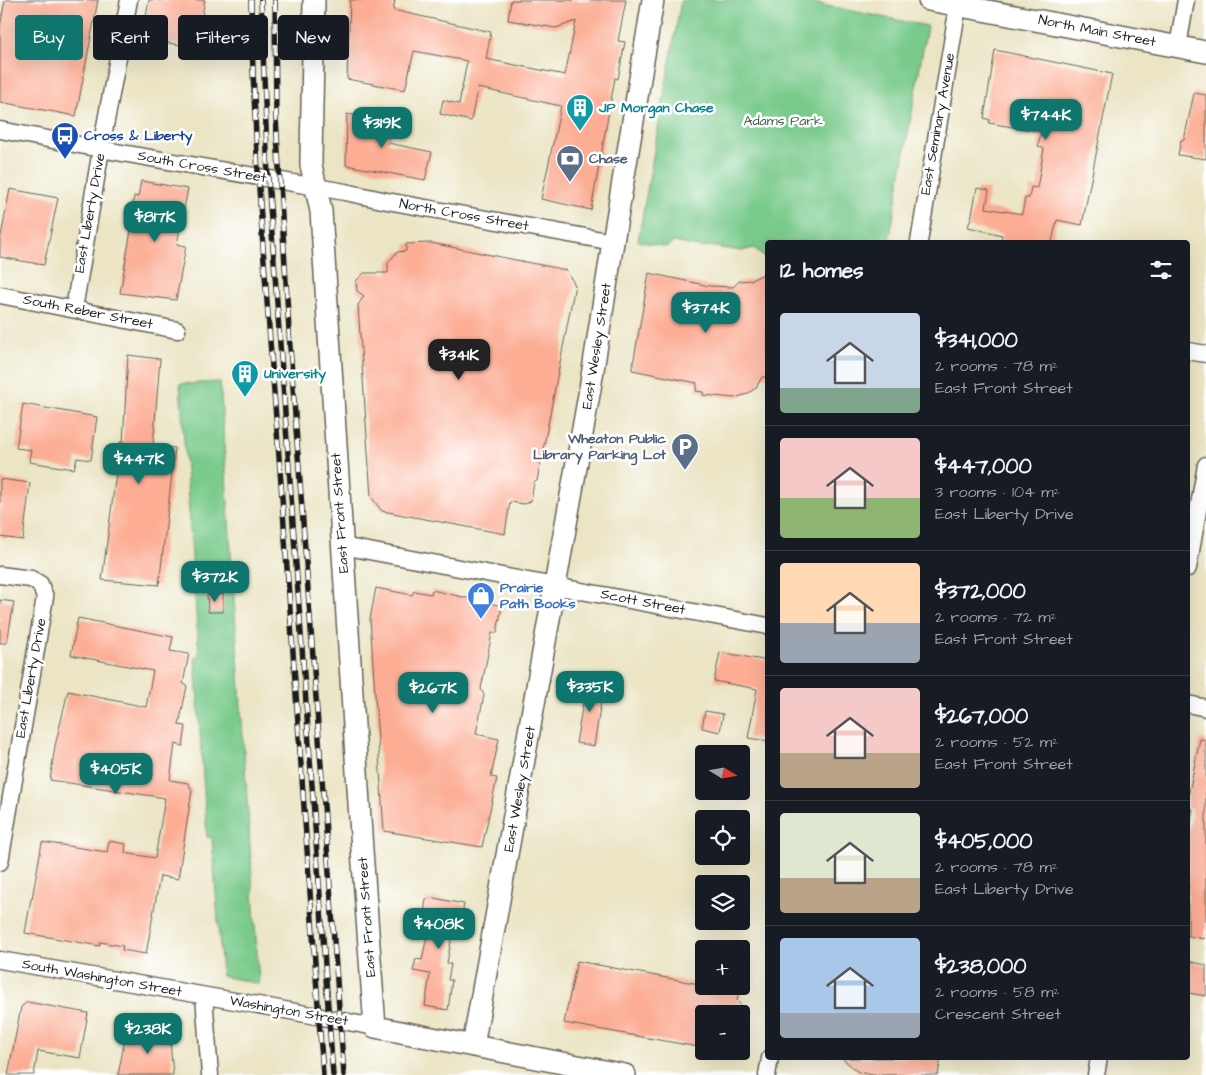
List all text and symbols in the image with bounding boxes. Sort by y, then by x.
street label: North Main Street [1037,10,1158,52]
chip: Buy [15,15,83,60]
chip: Rent [93,15,168,60]
chip: Filters [178,15,268,60]
chip: New [278,15,349,60]
street label: East Seminary Avenue [916,51,960,197]
building icon: JP Morgan Chase [565,93,595,132]
place label: JP Morgan Chase [598,98,714,119]
pin: $744K [1011,98,1081,141]
text: $744K [1021,104,1071,126]
pin: $319K [347,106,417,149]
park label: Adams Park [743,111,823,131]
text: $319K [363,112,401,134]
bus stop icon: Cross & Liberty [50,121,80,160]
place label: Cross & Liberty [84,126,193,146]
bank icon: Chase [555,144,585,183]
street label: South Cross Street [136,146,268,188]
place label: Chase [589,149,628,169]
street label: East Liberty Drive [70,151,110,275]
street label: North Cross Street [398,194,531,236]
pin: $817K [120,200,190,243]
text: $817K [135,206,175,228]
text: 12 homes [780,256,864,285]
icon: filters [1147,256,1175,284]
street label: East Wesley Street [577,281,617,411]
street label: South Reber Street [21,290,155,334]
pin: $374K [671,292,741,334]
text: $374K [682,297,730,319]
text: $341,000 [935,326,1018,355]
icon: home [820,333,880,393]
pin: $341K [424,338,494,381]
text: $341K [439,344,479,366]
text: 2 rooms · 78 m² [935,355,1058,377]
building icon: University [230,359,260,398]
place label: University [264,364,326,384]
text: East Front Street [935,377,1073,399]
place label: Wheaton Public Library Parking Lot [533,429,666,466]
parking icon: Wheaton Public Library Parking Lot [670,432,700,471]
pin: $447K [104,442,174,485]
text: $447K [114,448,164,470]
street label: East Front Street [326,452,354,574]
text: $447,000 [935,452,1032,481]
icon: home [820,458,880,518]
text: 3 rooms · 104 m² [935,481,1060,503]
text: East Liberty Drive [935,503,1074,525]
pin: $372K [180,560,250,603]
text: $372K [192,566,238,588]
text: $372,000 [935,577,1026,606]
place label: Prairie Path Books [500,578,576,614]
shop icon: Prairie Path Books [466,581,496,620]
icon: home [820,583,880,643]
street label: Scott Street [599,584,687,620]
text: 2 rooms · 72 m² [935,606,1057,628]
street label: East Liberty Drive [11,616,51,740]
text: East Front Street [935,628,1073,650]
pin: $335K [555,670,625,713]
pin: $267K [398,672,468,714]
text: $335K [567,676,613,698]
text: $267K [409,677,457,699]
text: $267,000 [935,702,1028,731]
icon: home [820,708,880,768]
street label: East Wesley Street [499,724,541,854]
text: 2 rooms · 52 m² [935,731,1058,753]
north arrow [695,745,750,800]
map controls [695,745,750,1060]
pin: $405K [81,752,151,795]
text: East Front Street [935,753,1073,775]
text: $405K [91,758,141,780]
button: locate [695,810,750,865]
text: $405,000 [935,827,1033,856]
icon: home [820,833,880,893]
street label: East Front Street [353,856,381,978]
text: 2 rooms · 78 m² [935,856,1058,878]
button: layers [695,875,750,930]
text: East Liberty Drive [935,878,1074,900]
pin: $408K [404,908,474,950]
text: $408K [414,913,464,935]
button: + [695,940,750,995]
text: $238,000 [935,952,1027,981]
street label: South Washington Street [20,954,184,1002]
icon: home [820,958,880,1018]
text: 2 rooms · 58 m² [935,981,1060,1003]
street label: Washington Street [228,991,350,1031]
text: Crescent Street [935,1003,1061,1025]
button: − [695,1005,750,1060]
pin: $238K [113,1012,183,1055]
text: $238K [125,1018,171,1040]

